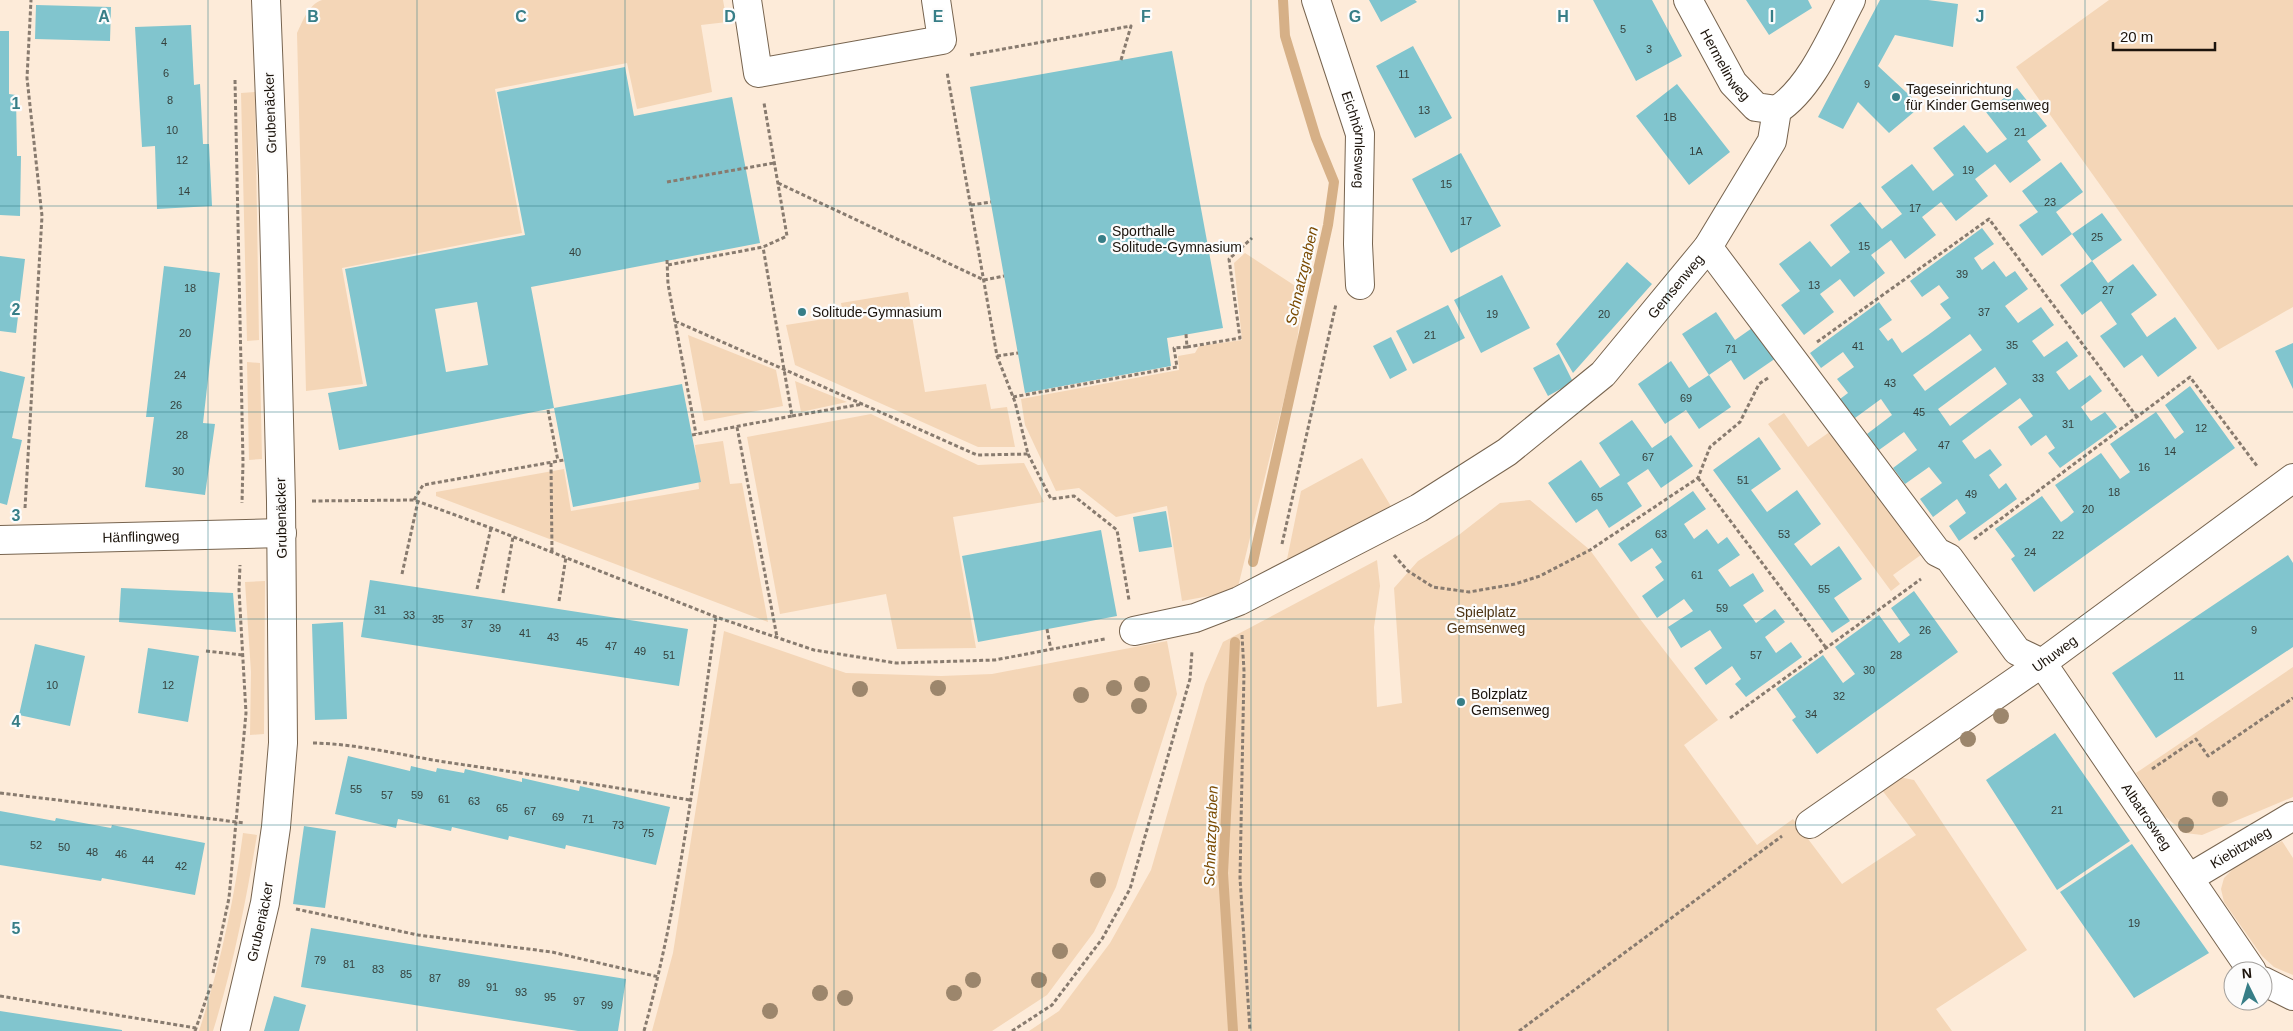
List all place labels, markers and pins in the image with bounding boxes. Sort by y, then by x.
place label: Tageseinrichtung für Kinder Gemsenweg [1906,81,2049,113]
marker: Tageseinrichtung für Kinder Gemsenweg [1890,91,1902,103]
place label: Sporthalle Solitude-Gymnasium [1112,223,1242,255]
marker: Sporthalle Solitude-Gymnasium [1096,233,1108,245]
place label: Solitude-Gymnasium [812,304,942,320]
marker: Solitude-Gymnasium [796,306,808,318]
place label: Bolzplatz Gemsenweg [1471,686,1550,718]
marker: Bolzplatz Gemsenweg [1455,696,1467,708]

